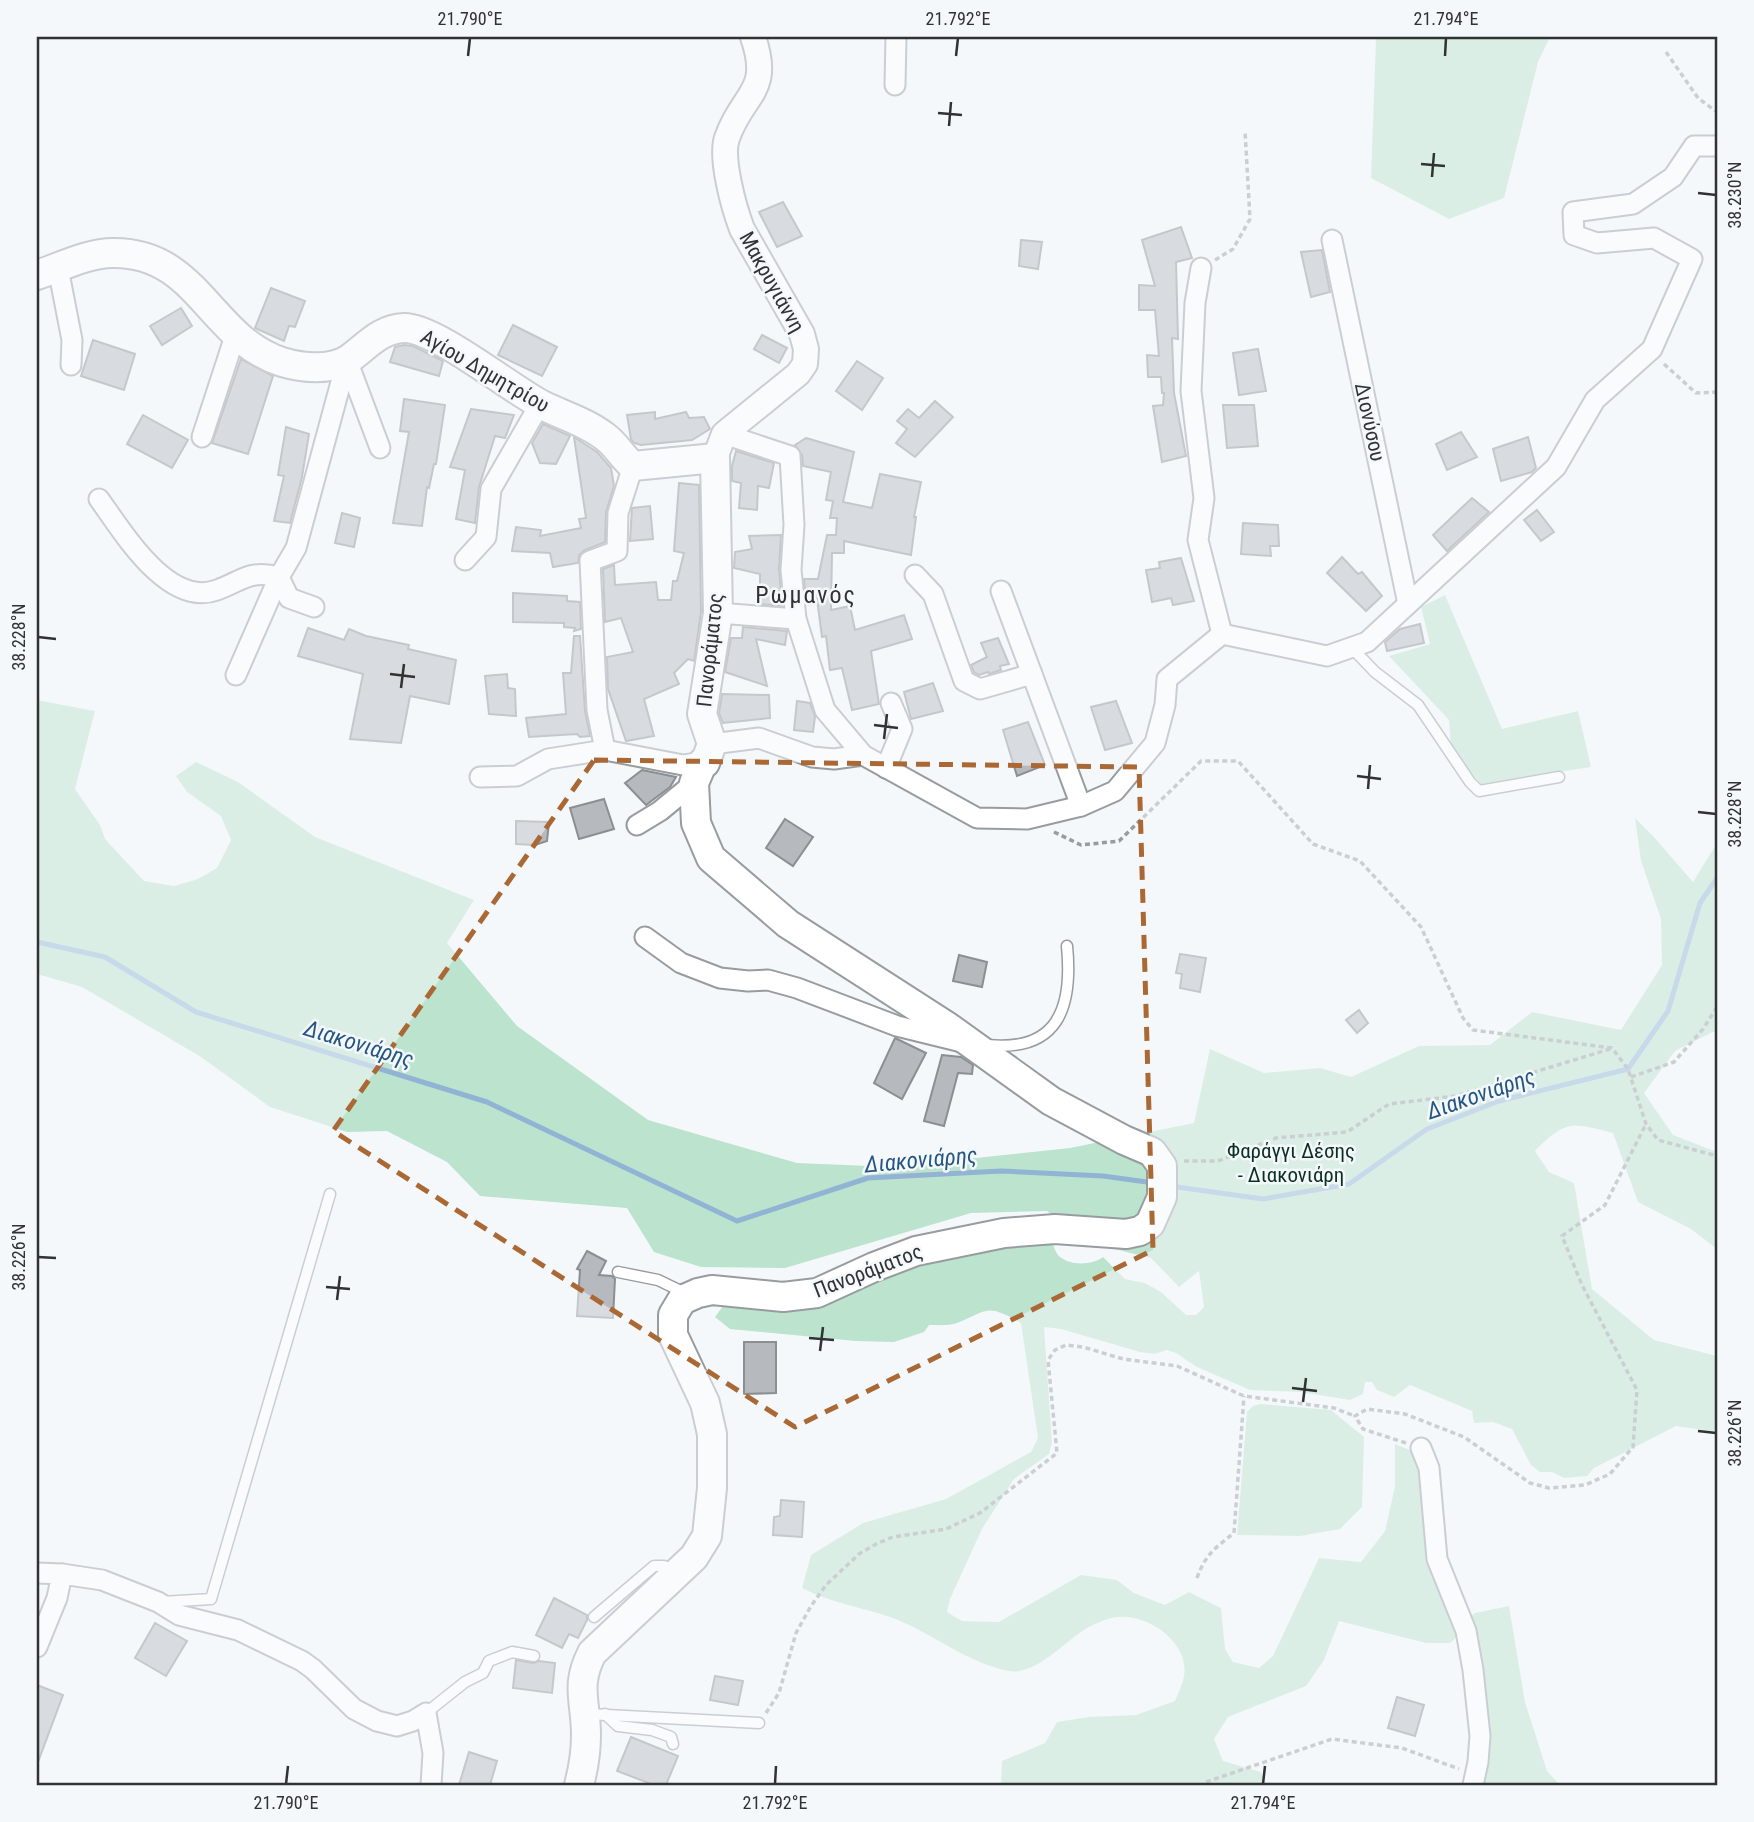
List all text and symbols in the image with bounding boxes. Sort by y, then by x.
text: 21.790°E [438,8,502,29]
text: 21.792°E [926,8,990,29]
text: 21.794°E [1414,8,1478,29]
text: 38.230°N [1724,161,1745,229]
street label: Μακρυγιάννη [734,227,810,337]
street label: Αγίου Δημητρίου [417,325,553,417]
street label: Διονύσου [1350,380,1390,464]
district label: Ρωμανός [755,581,857,609]
street label: Πανοράματος [692,592,728,708]
text: 38.228°N [8,603,29,671]
text: 38.228°N [1724,780,1745,848]
water label: Διακονιάρης [300,1014,417,1073]
water label: Διακονιάρης [1422,1063,1539,1126]
park label: Φαράγγι Δέσης - Διακονιάρη [1227,1139,1355,1187]
water label: Διακονιάρης [862,1142,979,1178]
text: 38.226°N [8,1223,29,1291]
street label: Πανοράματος [810,1239,926,1303]
text: 38.226°N [1724,1399,1745,1467]
text: 21.790°E [254,1792,318,1813]
text: 21.792°E [743,1792,807,1813]
text: 21.794°E [1231,1792,1295,1813]

